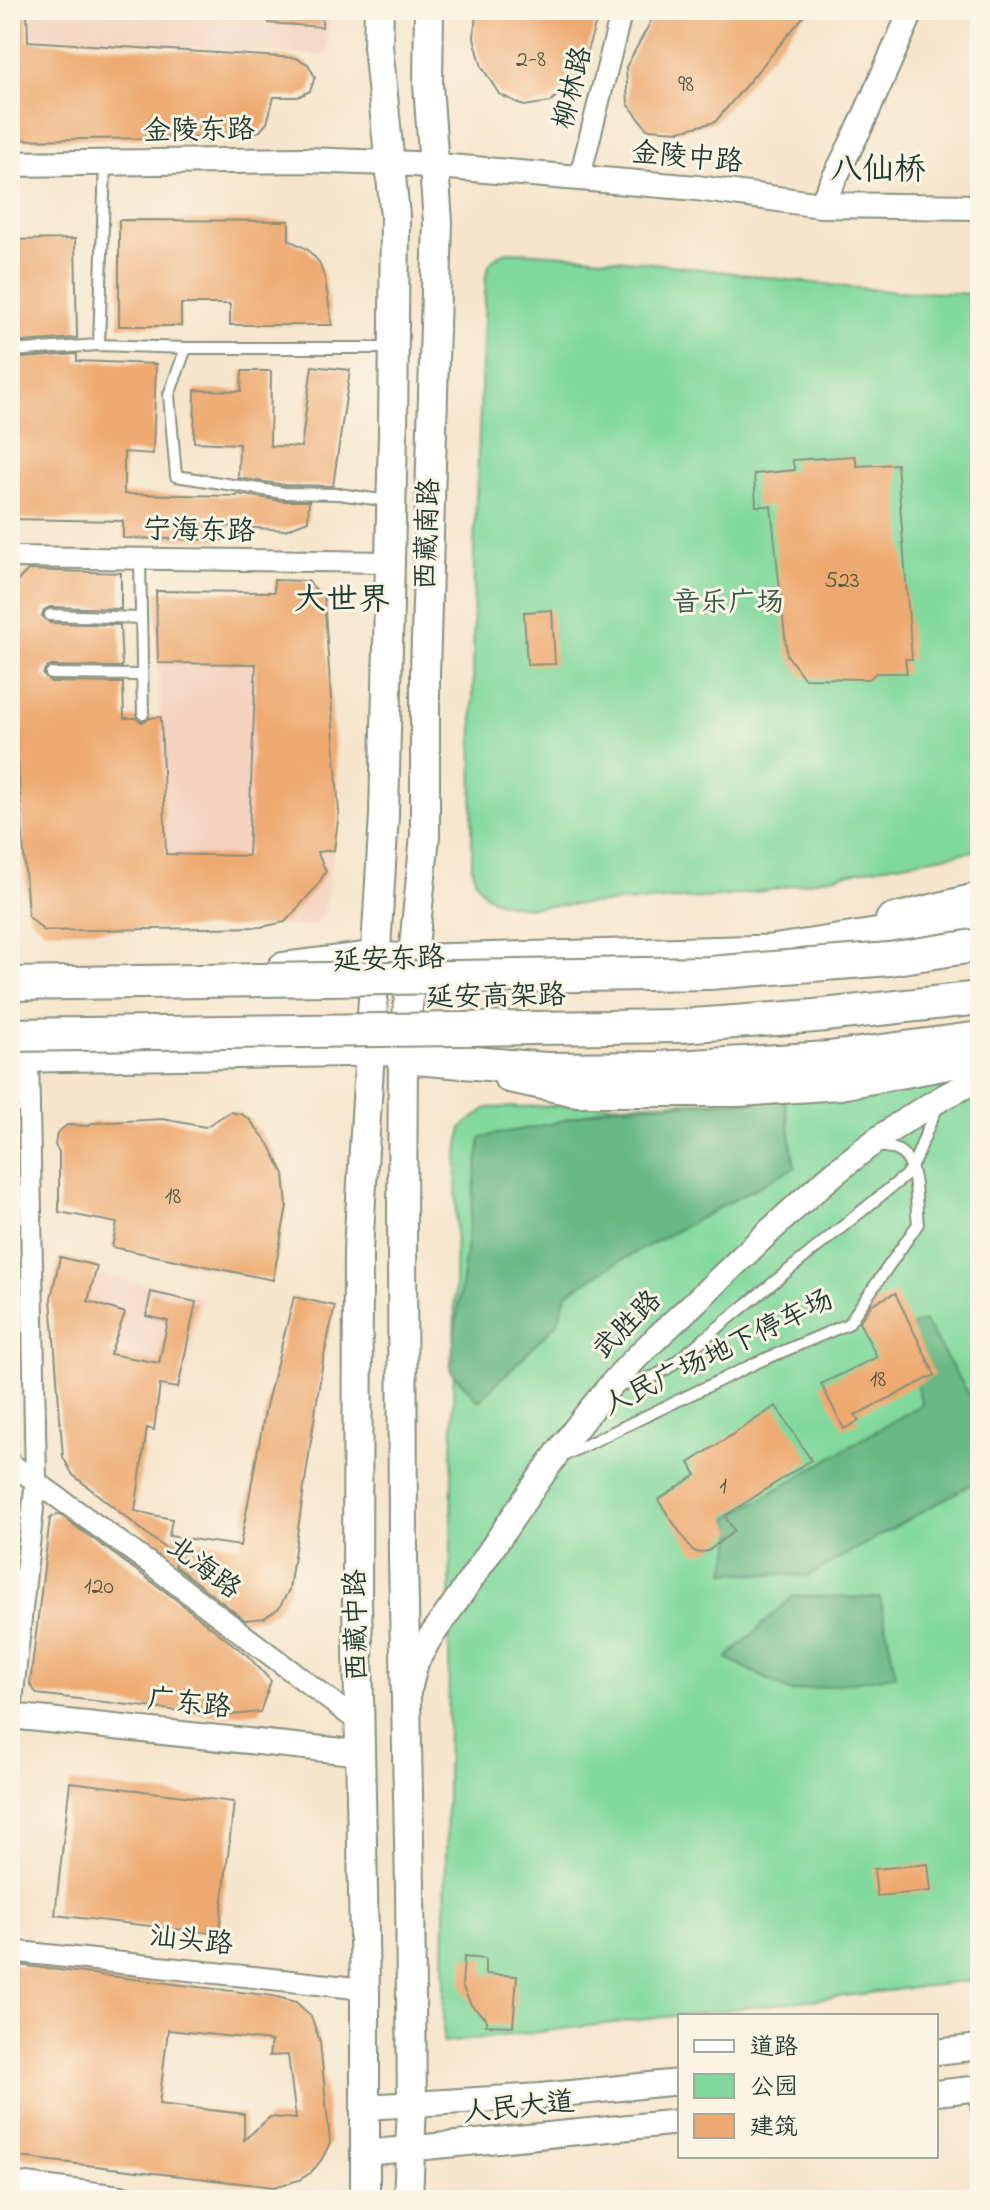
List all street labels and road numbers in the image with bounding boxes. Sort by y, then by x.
street label: 柳林路 [544,42,604,134]
street label: 金陵东路 [143,111,255,153]
street label: 金陵中路 [629,134,745,184]
street label: 西藏南路 [407,477,451,591]
street label: 宁海东路 [143,511,255,553]
street label: 延安东路 [332,939,446,983]
street label: 延安高架路 [426,976,566,1020]
street label: 人民广场地下停车场 [597,1280,841,1428]
street label: 武胜路 [584,1282,672,1370]
street label: 北海路 [157,1527,249,1611]
street label: 西藏中路 [337,1569,379,1681]
street label: 广东路 [145,1680,233,1730]
street label: 汕头路 [147,1917,235,1967]
street label: 人民大道 [461,2083,577,2135]

